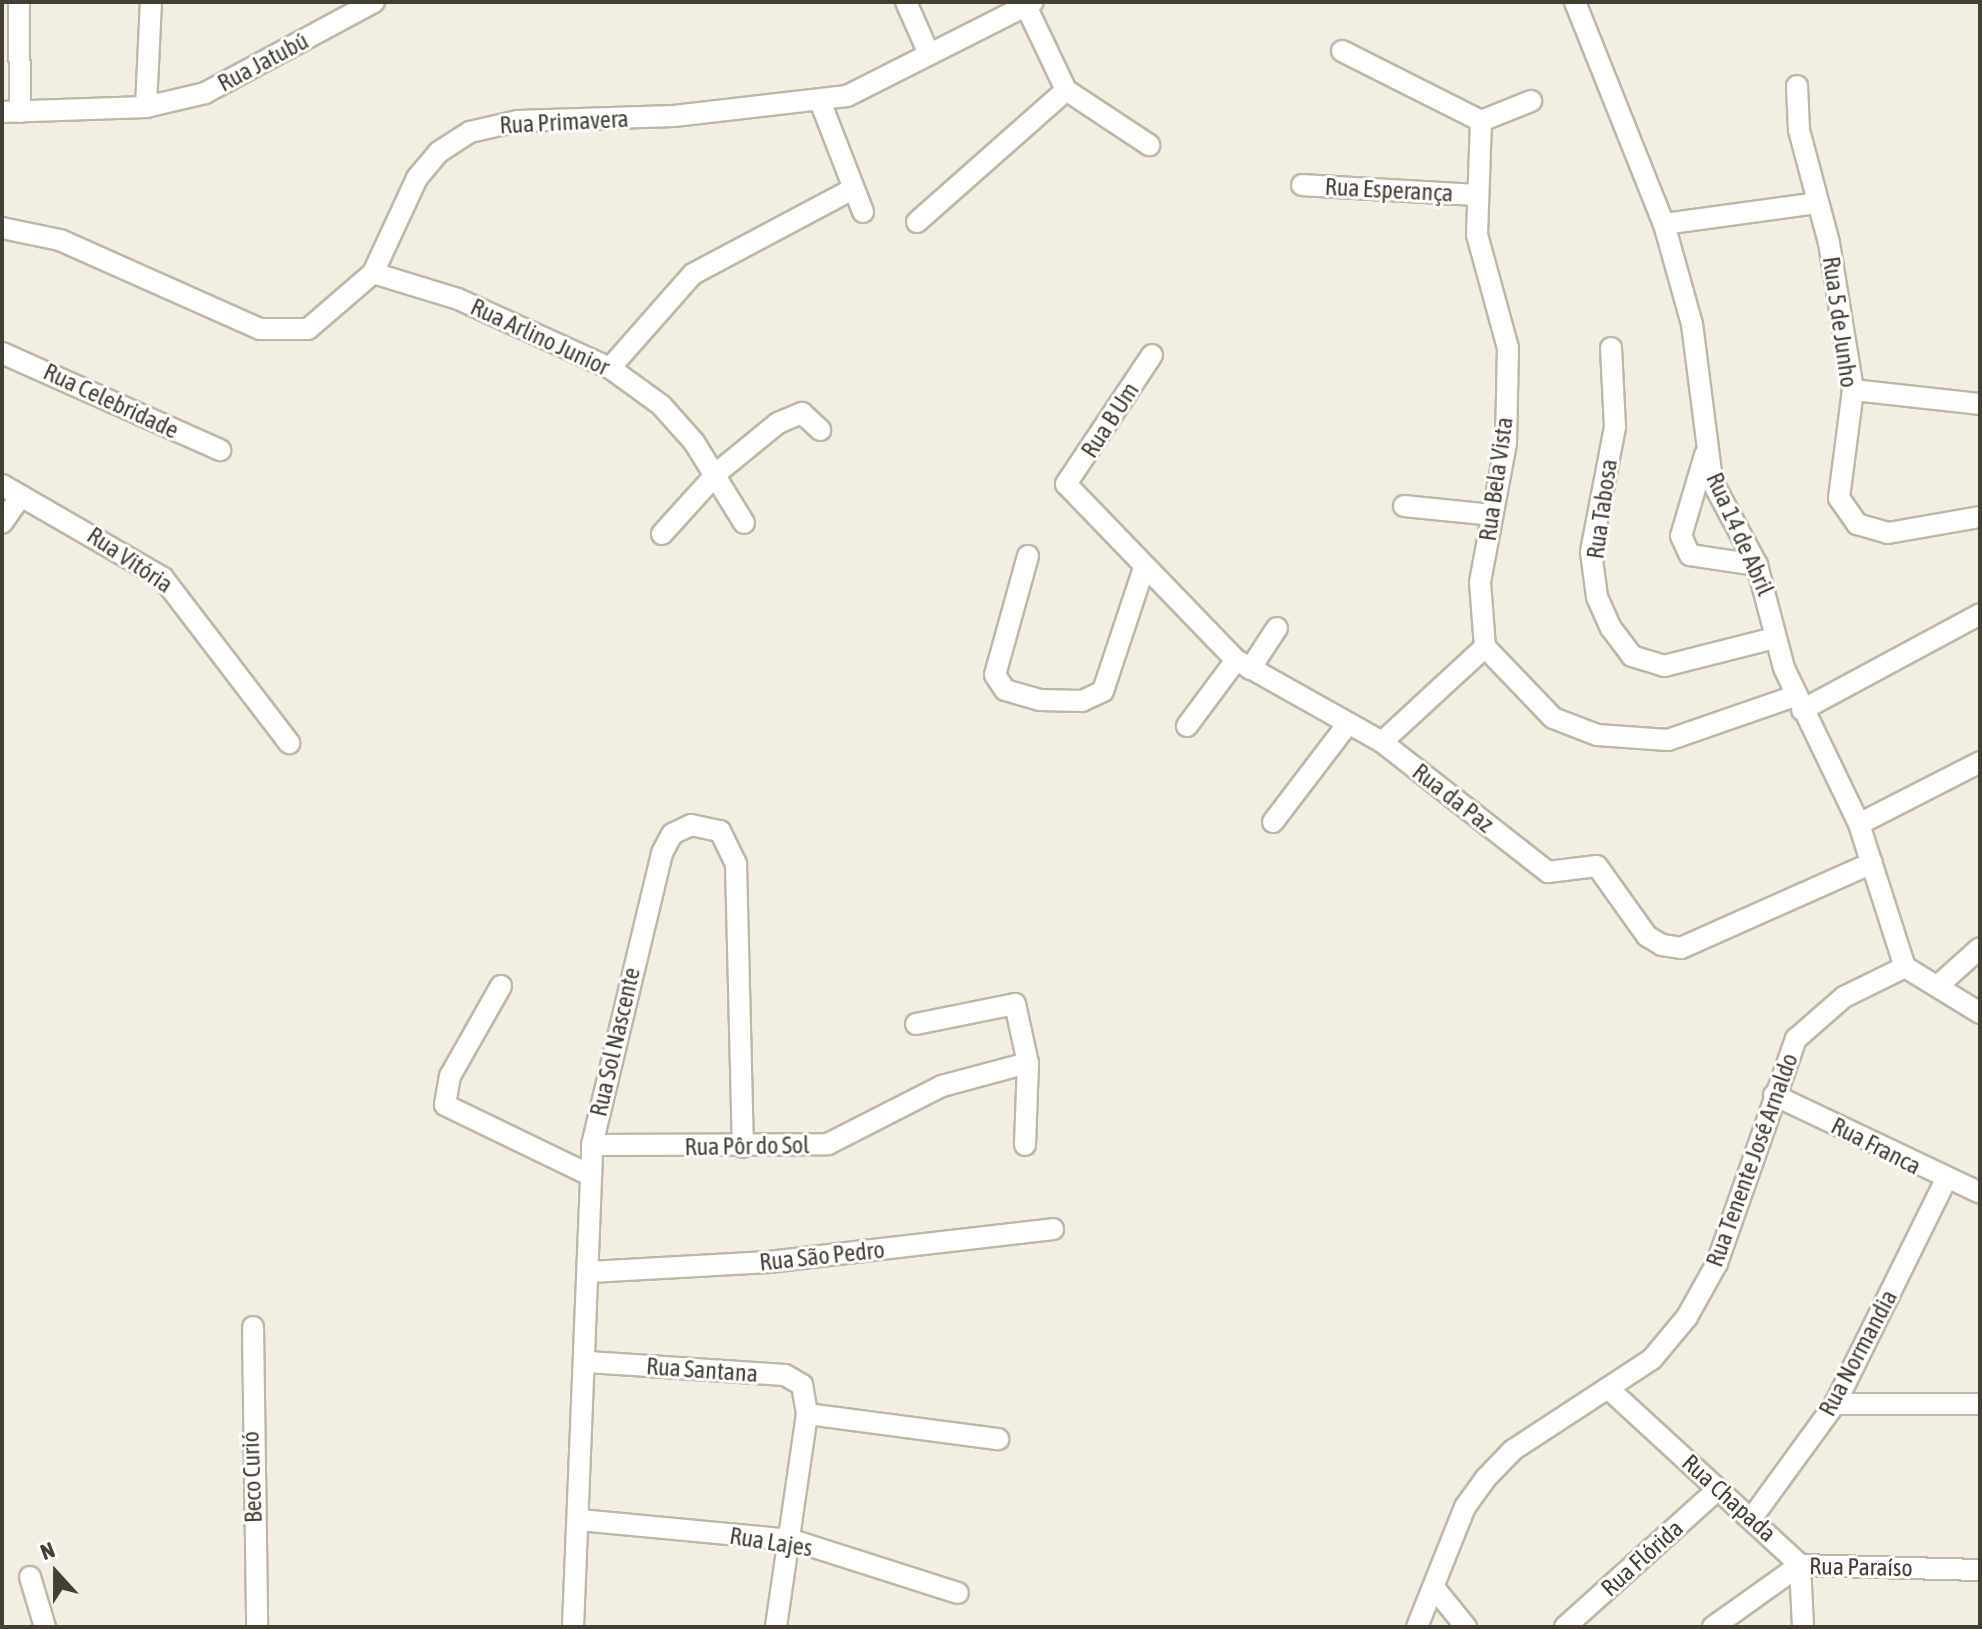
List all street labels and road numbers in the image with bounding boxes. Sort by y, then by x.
street label: Rua Jatubú [213,26,313,98]
street label: Rua Primavera [499,104,629,140]
street label: Rua Esperança [1324,172,1454,208]
street label: Rua 5 de Junho [1817,255,1863,389]
street label: Rua Arlino Junior [466,292,614,382]
street label: Rua Celebridade [39,357,183,445]
street label: Rua B Um [1075,377,1145,463]
street label: Rua Bela Vista [1473,415,1519,543]
street label: Rua Tabosa [1581,457,1623,561]
street label: Rua 14 de Abril [1700,468,1780,600]
street label: Rua Vitória [82,521,178,599]
street label: Rua da Paz [1407,757,1499,839]
street label: Rua Sol Nascente [584,965,646,1119]
street label: Rua Tenente José Arnaldo [1700,1049,1804,1271]
street label: Rua Franca [1826,1111,1926,1181]
street label: Rua Pôr do Sol [684,1131,810,1161]
street label: Rua São Pedro [758,1235,886,1277]
street label: Rua Normandia [1813,1285,1903,1421]
street label: Rua Santana [645,1352,759,1388]
street label: Beco Curió [236,1431,268,1523]
street label: Rua Chapada [1676,1448,1782,1548]
street label: Rua Flórida [1595,1514,1689,1602]
street label: Rua Lajes [728,1521,814,1563]
street label: Rua Paraíso [1809,1552,1913,1582]

